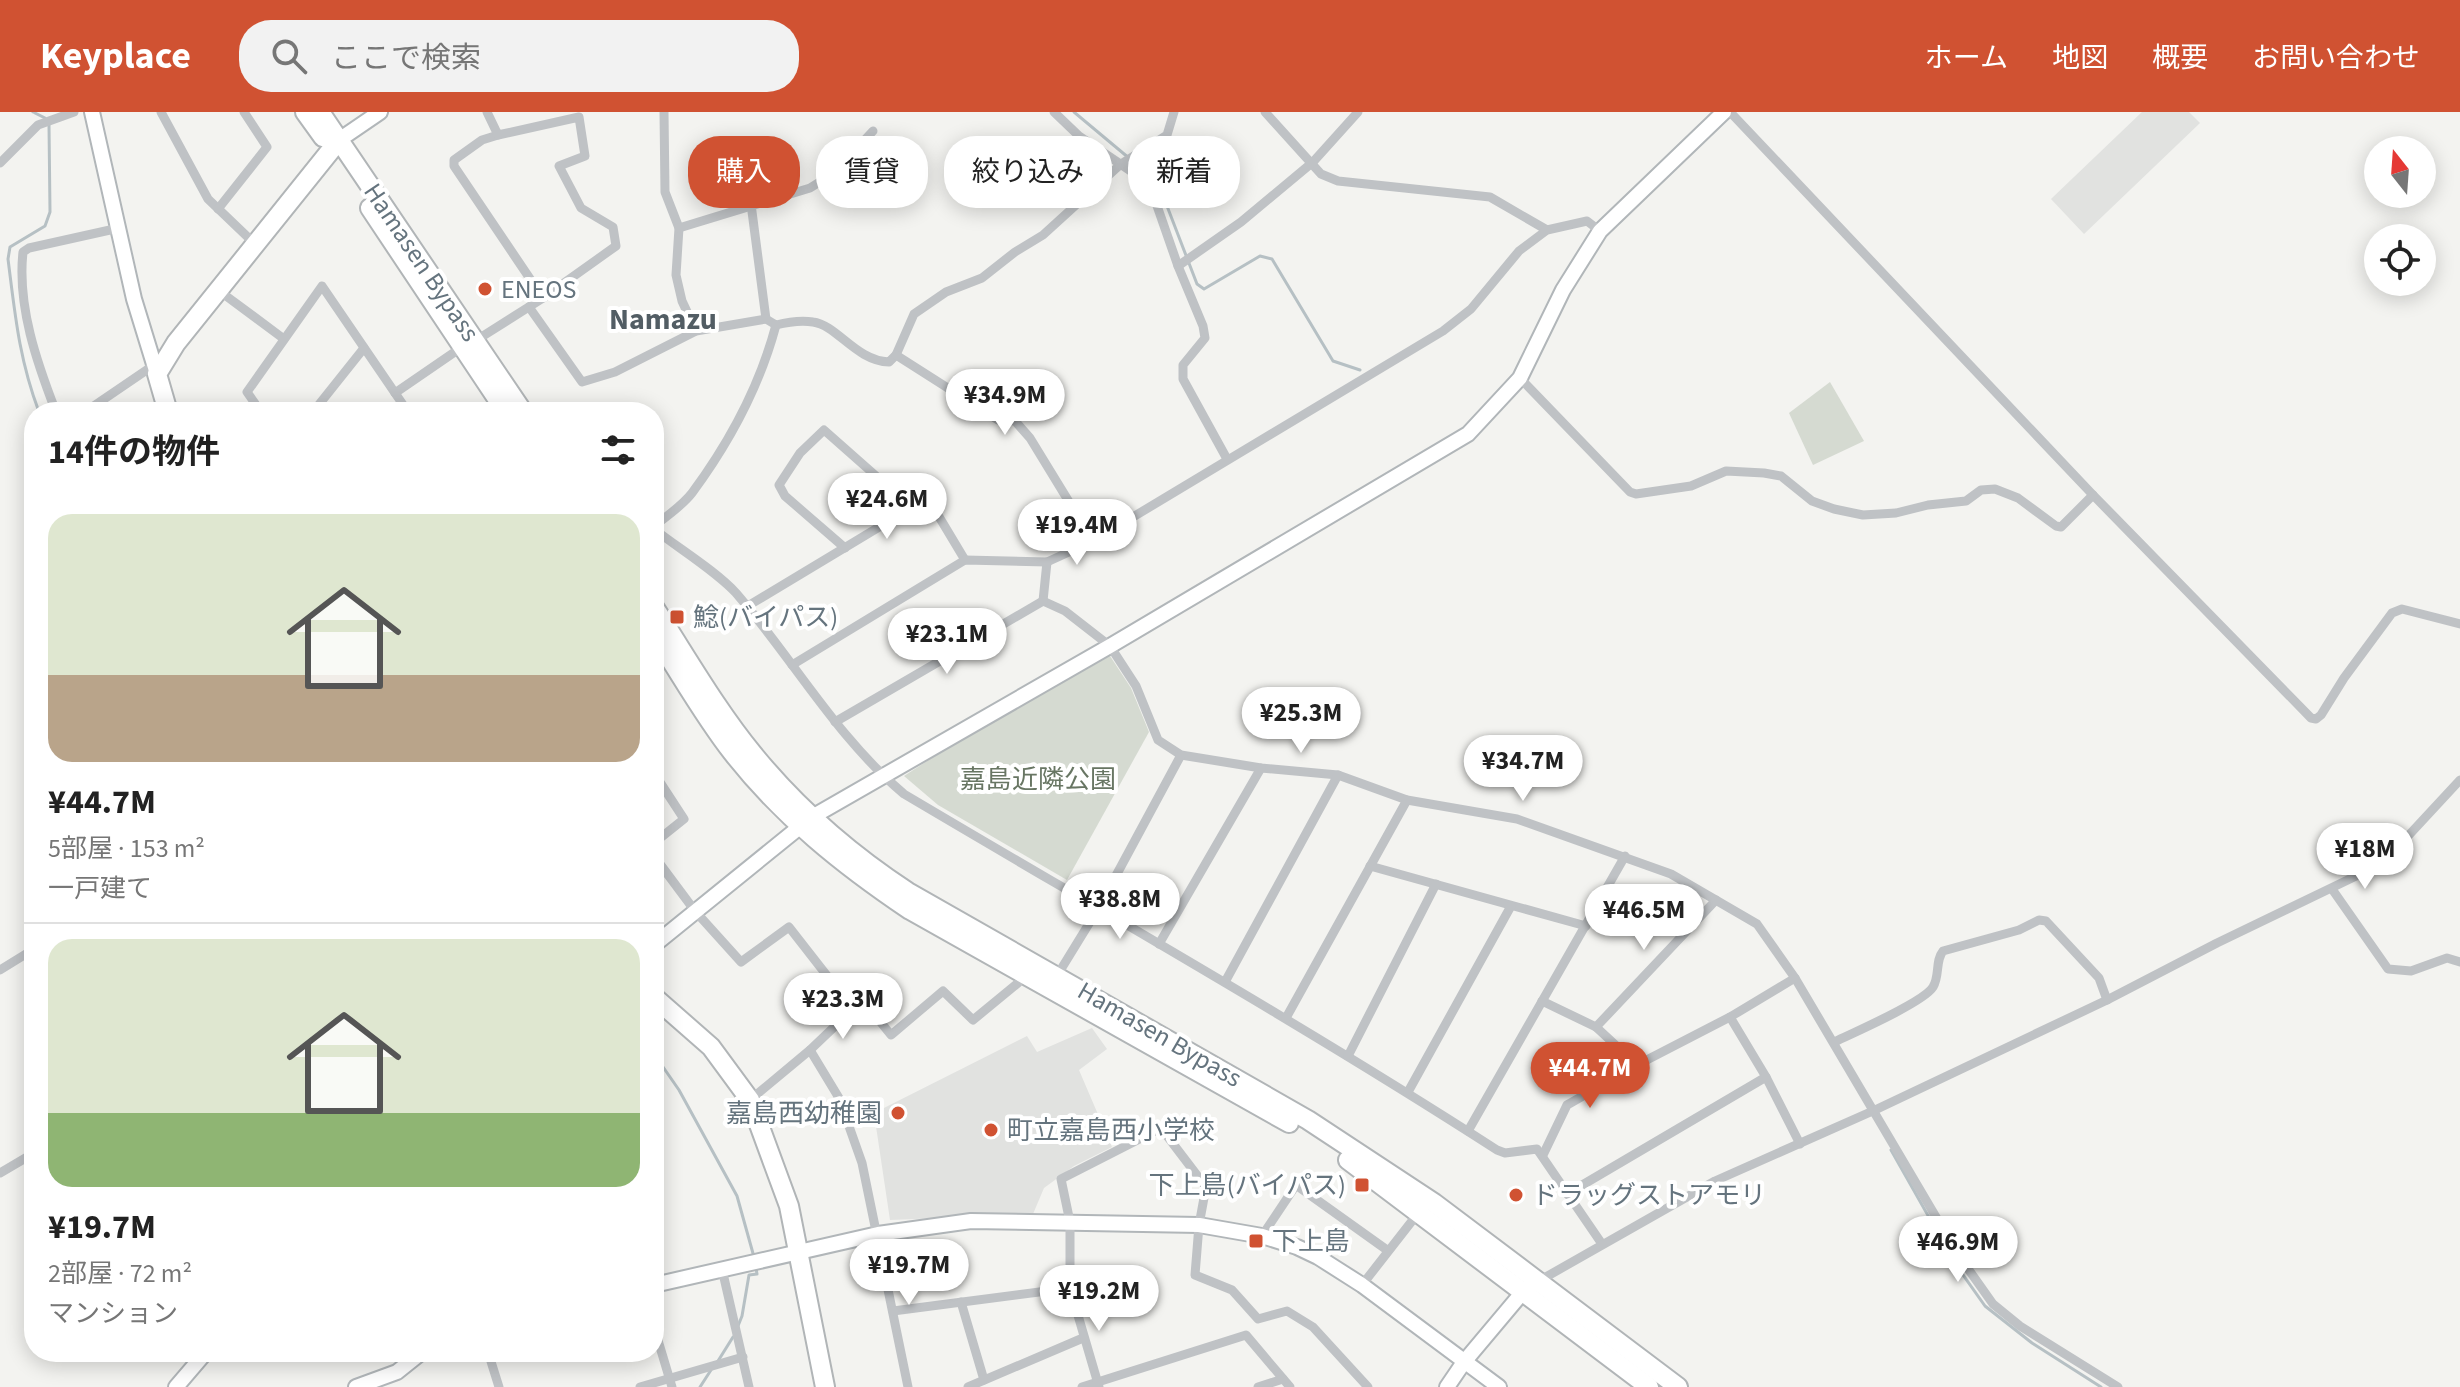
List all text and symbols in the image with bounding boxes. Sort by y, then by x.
search box [239,20,799,92]
text: Keyplace [40,29,191,83]
icon: search [267,34,311,78]
text: ここで検索 [331,37,481,80]
text: ホーム [1925,38,2008,78]
text: 地図 [2052,38,2108,78]
text: 概要 [2152,38,2208,78]
text: お問い合わせ [2252,38,2420,78]
chip: 購入 [688,136,800,208]
chip: 賃貸 [816,136,928,208]
chip: 絞り込み [944,136,1112,208]
chip: 新着 [1128,136,1240,208]
north arrow [2364,136,2436,208]
map controls [2364,136,2436,296]
street label: Hamasen Bypass [355,176,488,349]
button: locate [2364,224,2436,296]
place label: ENEOS [501,271,576,308]
marker: ENEOS [476,280,494,298]
district label: Namazu [609,298,717,341]
pin: ¥34.9M [940,369,1070,437]
text: ¥34.9M [964,376,1046,413]
text: 14件の物件 [48,428,220,477]
icon: filters [596,428,640,472]
pin: ¥24.6M [822,473,952,541]
text: ¥24.6M [846,480,928,517]
pin: ¥19.4M [1012,499,1142,567]
text: ¥19.4M [1036,506,1118,543]
icon: home [272,566,416,710]
place label: 鯰(バイパス) [693,599,838,636]
marker: 鯰(バイパス) [668,608,686,626]
pin: ¥23.1M [882,608,1012,676]
text: ¥23.1M [906,615,988,652]
pin: ¥25.3M [1236,687,1366,755]
text: ¥25.3M [1260,694,1342,731]
pin: ¥34.7M [1458,735,1588,803]
text: ¥34.7M [1482,742,1564,779]
park label: 嘉島近隣公園 [960,761,1116,798]
text: ¥44.7M [48,778,156,827]
pin: ¥18M [2318,823,2412,891]
text: 5部屋 · 153 m² [48,830,205,867]
text: ¥18M [2335,830,2396,867]
text: 一戸建て [48,870,152,907]
pin: ¥38.8M [1055,873,1185,941]
text: ¥38.8M [1079,880,1161,917]
pin: ¥46.5M [1579,884,1709,952]
text: ¥46.5M [1603,891,1685,928]
street label: Hamasen Bypass [1071,972,1249,1096]
pin: ¥23.3M [778,973,908,1041]
text: ¥23.3M [802,980,884,1017]
icon: home [272,991,416,1135]
pin: ¥44.7M [1525,1042,1655,1110]
text: ¥44.7M [1549,1049,1631,1086]
place label: 嘉島西幼稚園 [726,1095,882,1132]
marker: 嘉島西幼稚園 [889,1104,907,1122]
place label: 町立嘉島西小学校 [1007,1112,1215,1149]
marker: 町立嘉島西小学校 [982,1121,1000,1139]
place label: 下上島(バイパス) [1149,1167,1346,1204]
marker: 下上島(バイパス) [1353,1176,1371,1194]
place label: ドラッグストアモリ [1532,1177,1766,1214]
marker: ドラッグストアモリ [1507,1186,1525,1204]
text: ¥19.7M [48,1203,156,1252]
pin: ¥46.9M [1893,1216,2023,1284]
place label: 下上島 [1272,1223,1350,1260]
text: ¥46.9M [1917,1223,1999,1260]
marker: 下上島 [1247,1232,1265,1250]
pin: ¥19.7M [844,1239,974,1307]
text: ¥19.7M [868,1246,950,1283]
text: 2部屋 · 72 m² [48,1255,192,1292]
pin: ¥19.2M [1034,1265,1164,1333]
text: ¥19.2M [1058,1272,1140,1309]
text: マンション [48,1295,178,1332]

